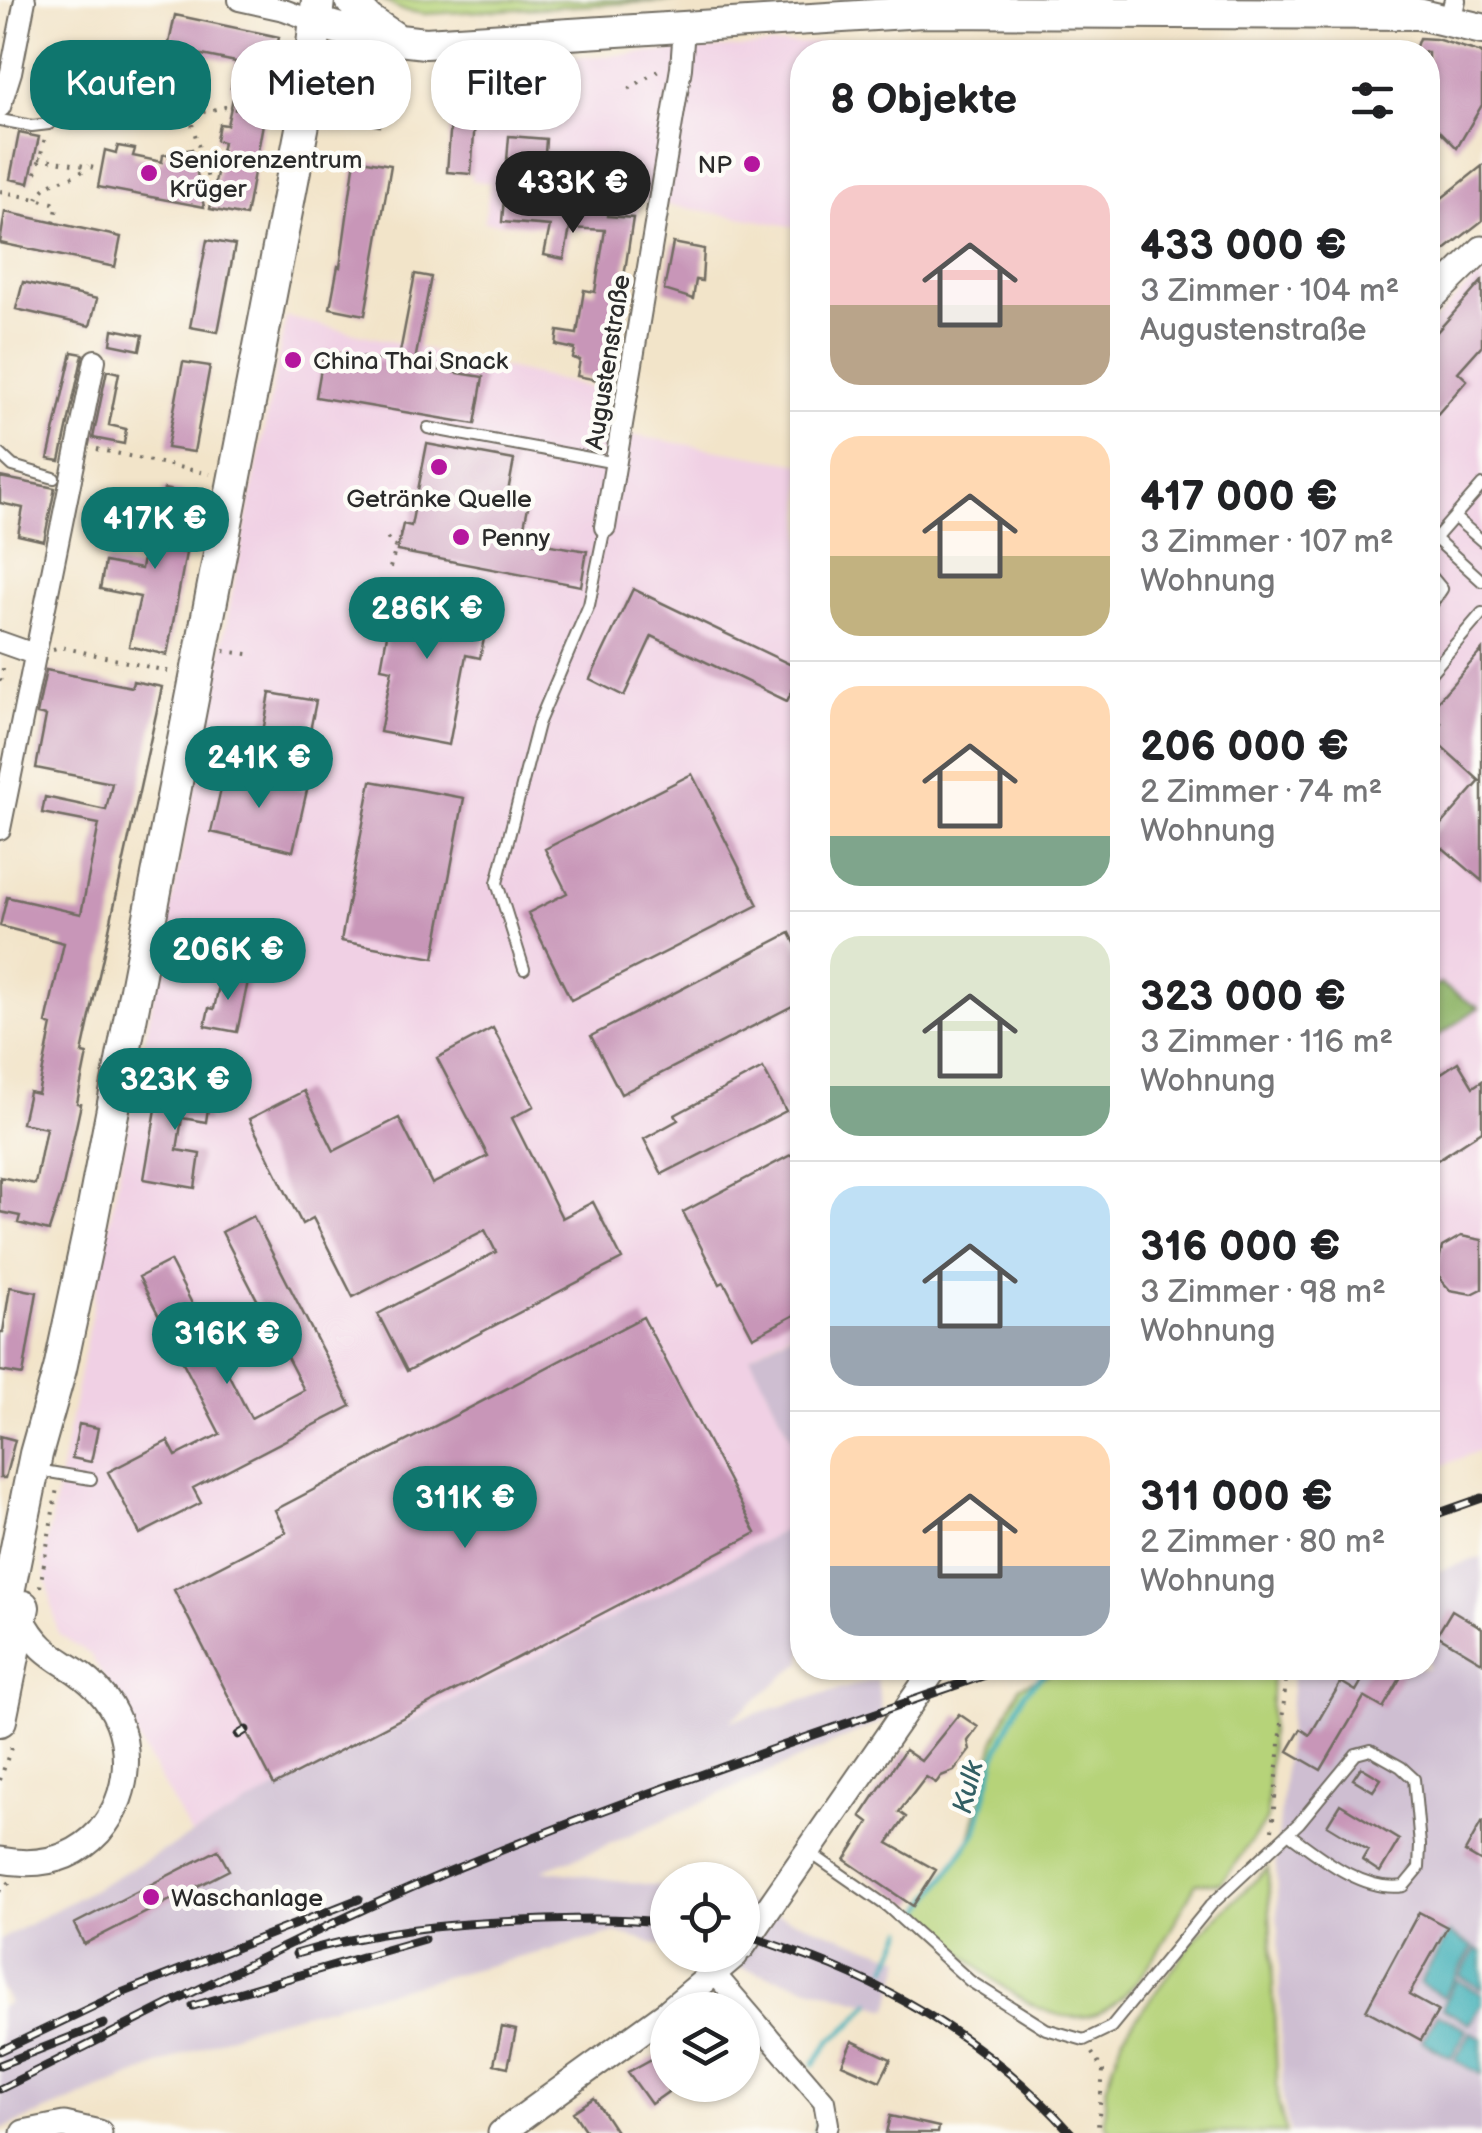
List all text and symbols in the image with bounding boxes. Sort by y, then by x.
chip: Kaufen [30,40,211,130]
chip: Mieten [231,40,411,130]
chip: Filter [431,40,581,130]
icon: filters [1345,73,1400,128]
text: 8 Objekte [830,75,1017,126]
place label: Seniorenzentrum Krüger [169,145,362,205]
place label: NP [697,150,732,181]
pin: 433K € [492,151,654,236]
marker: NP [741,153,763,175]
marker: Seniorenzentrum Krüger [138,162,160,184]
text: 433K € [518,164,628,203]
text: 433 000 € [1140,221,1347,272]
icon: home [910,225,1030,345]
street label: Augustenstraße [579,272,638,452]
text: 3 Zimmer · 104 m² [1140,272,1399,311]
text: Augustenstraße [1140,311,1367,350]
place label: China Thai Snack [313,346,509,377]
marker: China Thai Snack [282,349,304,371]
marker: Getränke Quelle [428,456,450,478]
text: 417 000 € [1140,472,1338,523]
icon: home [910,476,1030,596]
place label: Getränke Quelle [346,484,532,515]
pin: 417K € [74,487,236,572]
text: 417K € [103,500,207,539]
place label: Penny [481,523,551,554]
text: 3 Zimmer · 107 m² [1140,523,1394,562]
marker: Penny [450,526,472,548]
text: Wohnung [1140,562,1275,601]
pin: 286K € [346,577,508,662]
text: 286K € [371,590,483,629]
text: 206 000 € [1140,722,1349,773]
pin: 241K € [178,726,340,811]
icon: home [910,726,1030,846]
text: 241K € [207,739,311,778]
text: 2 Zimmer · 74 m² [1140,773,1382,812]
text: Wohnung [1140,812,1275,851]
pin: 206K € [147,918,309,1003]
text: 206K € [172,931,284,970]
text: 323 000 € [1140,972,1346,1023]
icon: home [910,976,1030,1096]
text: 3 Zimmer · 116 m² [1140,1023,1393,1062]
pin: 323K € [94,1048,256,1133]
text: 323K € [120,1061,230,1100]
text: Wohnung [1140,1062,1275,1101]
text: 316 000 € [1140,1222,1341,1273]
icon: home [910,1226,1030,1346]
text: 3 Zimmer · 98 m² [1140,1273,1386,1312]
pin: 316K € [146,1302,308,1387]
text: Wohnung [1140,1312,1275,1351]
text: 316K € [174,1315,280,1354]
pin: 311K € [384,1466,546,1551]
text: 311 000 € [1140,1472,1333,1523]
icon: home [910,1476,1030,1596]
text: 311K € [415,1479,515,1518]
text: 2 Zimmer · 80 m² [1140,1523,1385,1562]
text: Wohnung [1140,1562,1275,1601]
water label: Kulk [946,1756,991,1817]
map controls [650,1862,760,2102]
button: locate [650,1862,760,1972]
place label: Waschanlage [171,1883,323,1914]
marker: Waschanlage [140,1886,162,1908]
button: layers [650,1992,760,2102]

